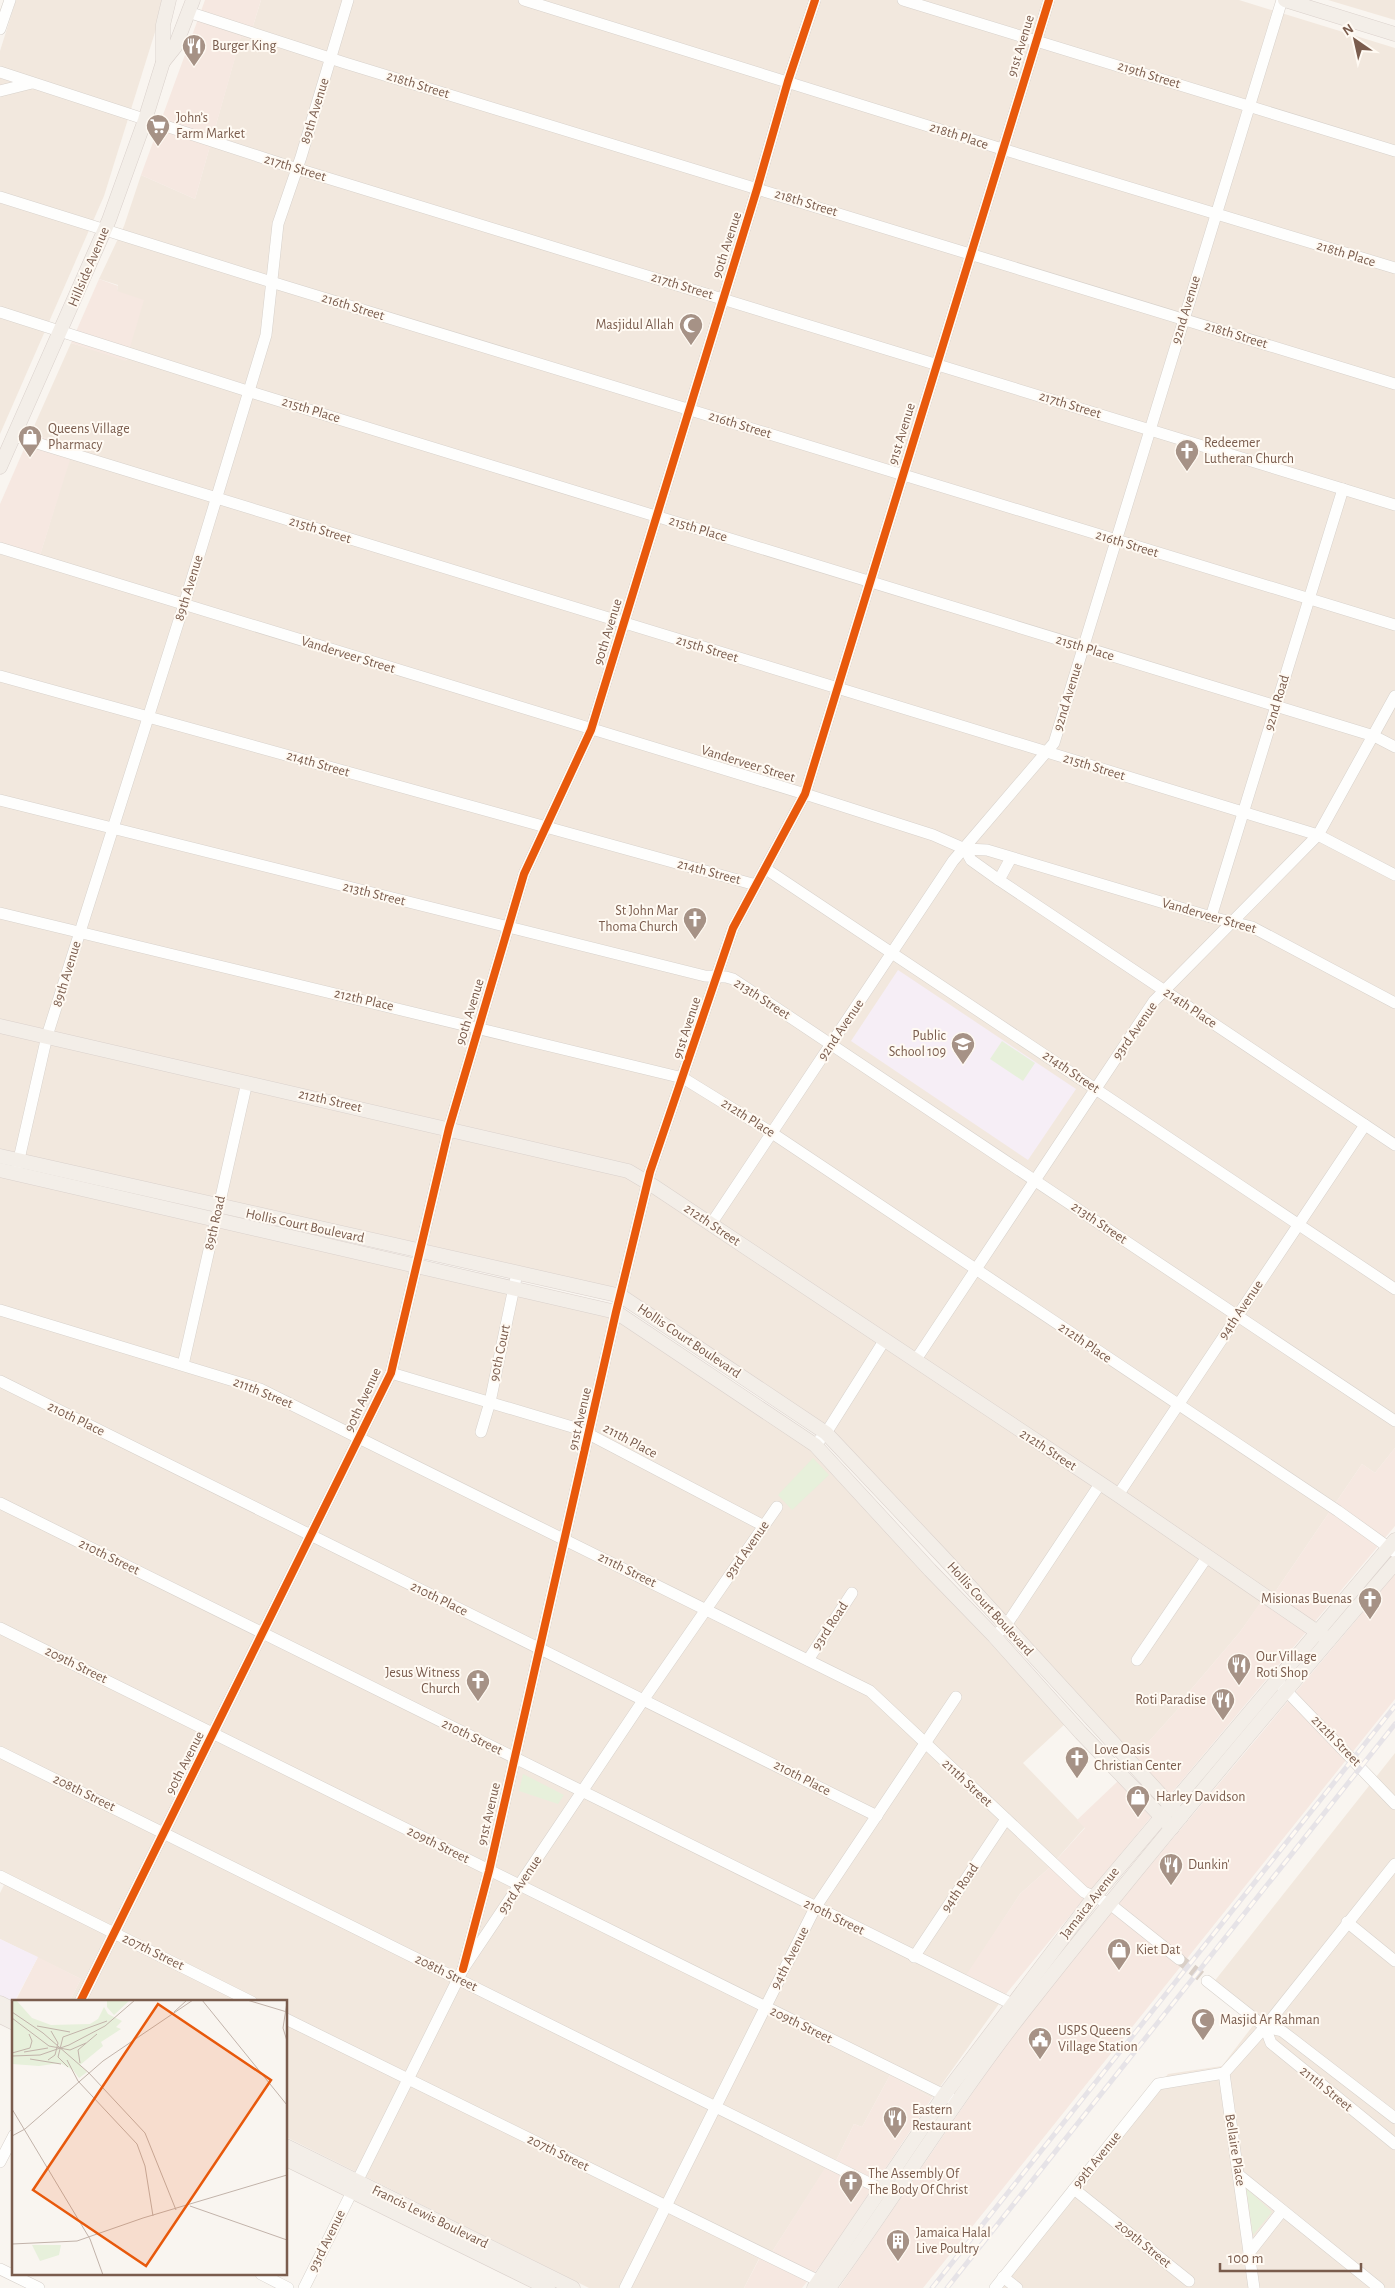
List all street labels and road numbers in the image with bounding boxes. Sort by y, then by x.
street label: 91st Avenue [1005,13,1037,79]
street label: 219th Street [1116,59,1183,91]
street label: 218th Street [385,69,452,101]
street label: 89th Avenue [298,76,332,146]
street label: 218th Place [928,120,990,152]
street label: 217th Street [262,152,328,184]
street label: 218th Street [773,187,840,219]
street label: 90th Avenue [710,210,744,280]
street label: Hillside Avenue [66,225,112,309]
street label: 218th Place [1315,238,1377,270]
street label: 217th Street [649,270,715,302]
street label: 92nd Avenue [1169,274,1203,346]
street label: 216th Street [320,291,387,323]
street label: 218th Street [1203,319,1270,351]
street label: 217th Street [1037,389,1103,421]
street label: 215th Place [280,395,342,425]
street label: 91st Avenue [886,401,918,467]
street label: 216th Street [707,409,774,441]
street label: 215th Street [287,514,353,546]
street label: 215th Place [667,514,729,544]
street label: 216th Street [1094,528,1161,560]
street label: 89th Avenue [172,553,206,623]
street label: 90th Avenue [591,597,625,667]
street label: 215th Street [674,633,740,665]
street label: 215th Place [1054,633,1116,663]
street label: Vanderveer Street [299,634,397,676]
street label: 92nd Avenue [1051,661,1085,733]
street label: 92nd Road [1262,673,1292,733]
street label: Vanderveer Street [699,743,797,785]
street label: 214th Street [285,748,352,780]
street label: 215th Street [1061,751,1127,783]
street label: 214th Street [676,857,743,887]
street label: 213th Street [341,879,407,909]
street label: Vanderveer Street [1160,896,1258,936]
street label: 89th Avenue [50,939,84,1009]
street label: 213th Street [731,976,793,1023]
street label: 90th Avenue [453,977,487,1047]
street label: 214th Place [1161,985,1219,1031]
street label: 212th Place [333,986,395,1014]
street label: 91st Avenue [670,995,704,1061]
street label: 92nd Avenue [815,997,867,1063]
street label: 93rd Avenue [1110,999,1160,1063]
street label: 214th Street [1040,1048,1102,1096]
street label: 212th Street [297,1087,364,1115]
street label: 212th Place [719,1096,777,1140]
street label: 89th Road [202,1195,228,1251]
street label: 213th Street [1069,1199,1130,1247]
street label: 212th Street [681,1201,743,1249]
street label: Hollis Court Boulevard [244,1207,366,1245]
street label: 94th Avenue [1216,1278,1266,1342]
street label: Hollis Court Boulevard [635,1301,743,1381]
street label: 212th Place [1056,1320,1114,1366]
street label: 90th Court [487,1323,513,1383]
street label: 90th Avenue [342,1366,384,1434]
street label: 211th Street [231,1375,295,1411]
street label: 91st Avenue [566,1386,594,1452]
street label: 210th Place [45,1399,107,1439]
street label: 211th Place [601,1421,659,1461]
street label: 212th Street [1017,1427,1079,1474]
street label: 93rd Avenue [722,1518,772,1582]
street label: 210th Street [76,1536,142,1578]
street label: 211th Street [596,1550,659,1590]
street label: Hollis Court Boulevard [944,1559,1036,1659]
street label: 210th Place [408,1579,470,1619]
street label: 93rd Road [809,1599,851,1653]
street label: 209th Street [43,1644,110,1686]
street label: 212th Street [1309,1713,1364,1769]
street label: 210th Street [439,1716,505,1758]
street label: 90th Avenue [163,1729,207,1797]
street label: 211th Street [939,1756,995,1810]
street label: 210th Place [771,1758,833,1798]
street label: 208th Street [51,1772,118,1814]
street label: 91st Avenue [475,1781,503,1847]
street label: 209th Street [405,1824,472,1866]
street label: 93rd Avenue [495,1853,545,1917]
street label: 94th Road [939,1861,981,1915]
street label: Jamaica Avenue [1058,1865,1122,1941]
street label: 210th Street [801,1896,867,1938]
street label: 94th Avenue [768,1924,812,1992]
street label: 207th Street [120,1931,186,1973]
street label: 208th Street [413,1952,480,1994]
street label: 209th Street [768,2004,835,2046]
street label: 211th Street [1297,2064,1355,2115]
street label: Bellaire Place [1222,2113,1248,2187]
street label: 99th Avenue [1070,2129,1124,2191]
street label: 207th Street [525,2132,591,2174]
street label: Francis Lewis Boulevard [370,2183,490,2251]
street label: 93rd Avenue [306,2208,348,2274]
street label: 209th Street [1112,2217,1174,2271]

